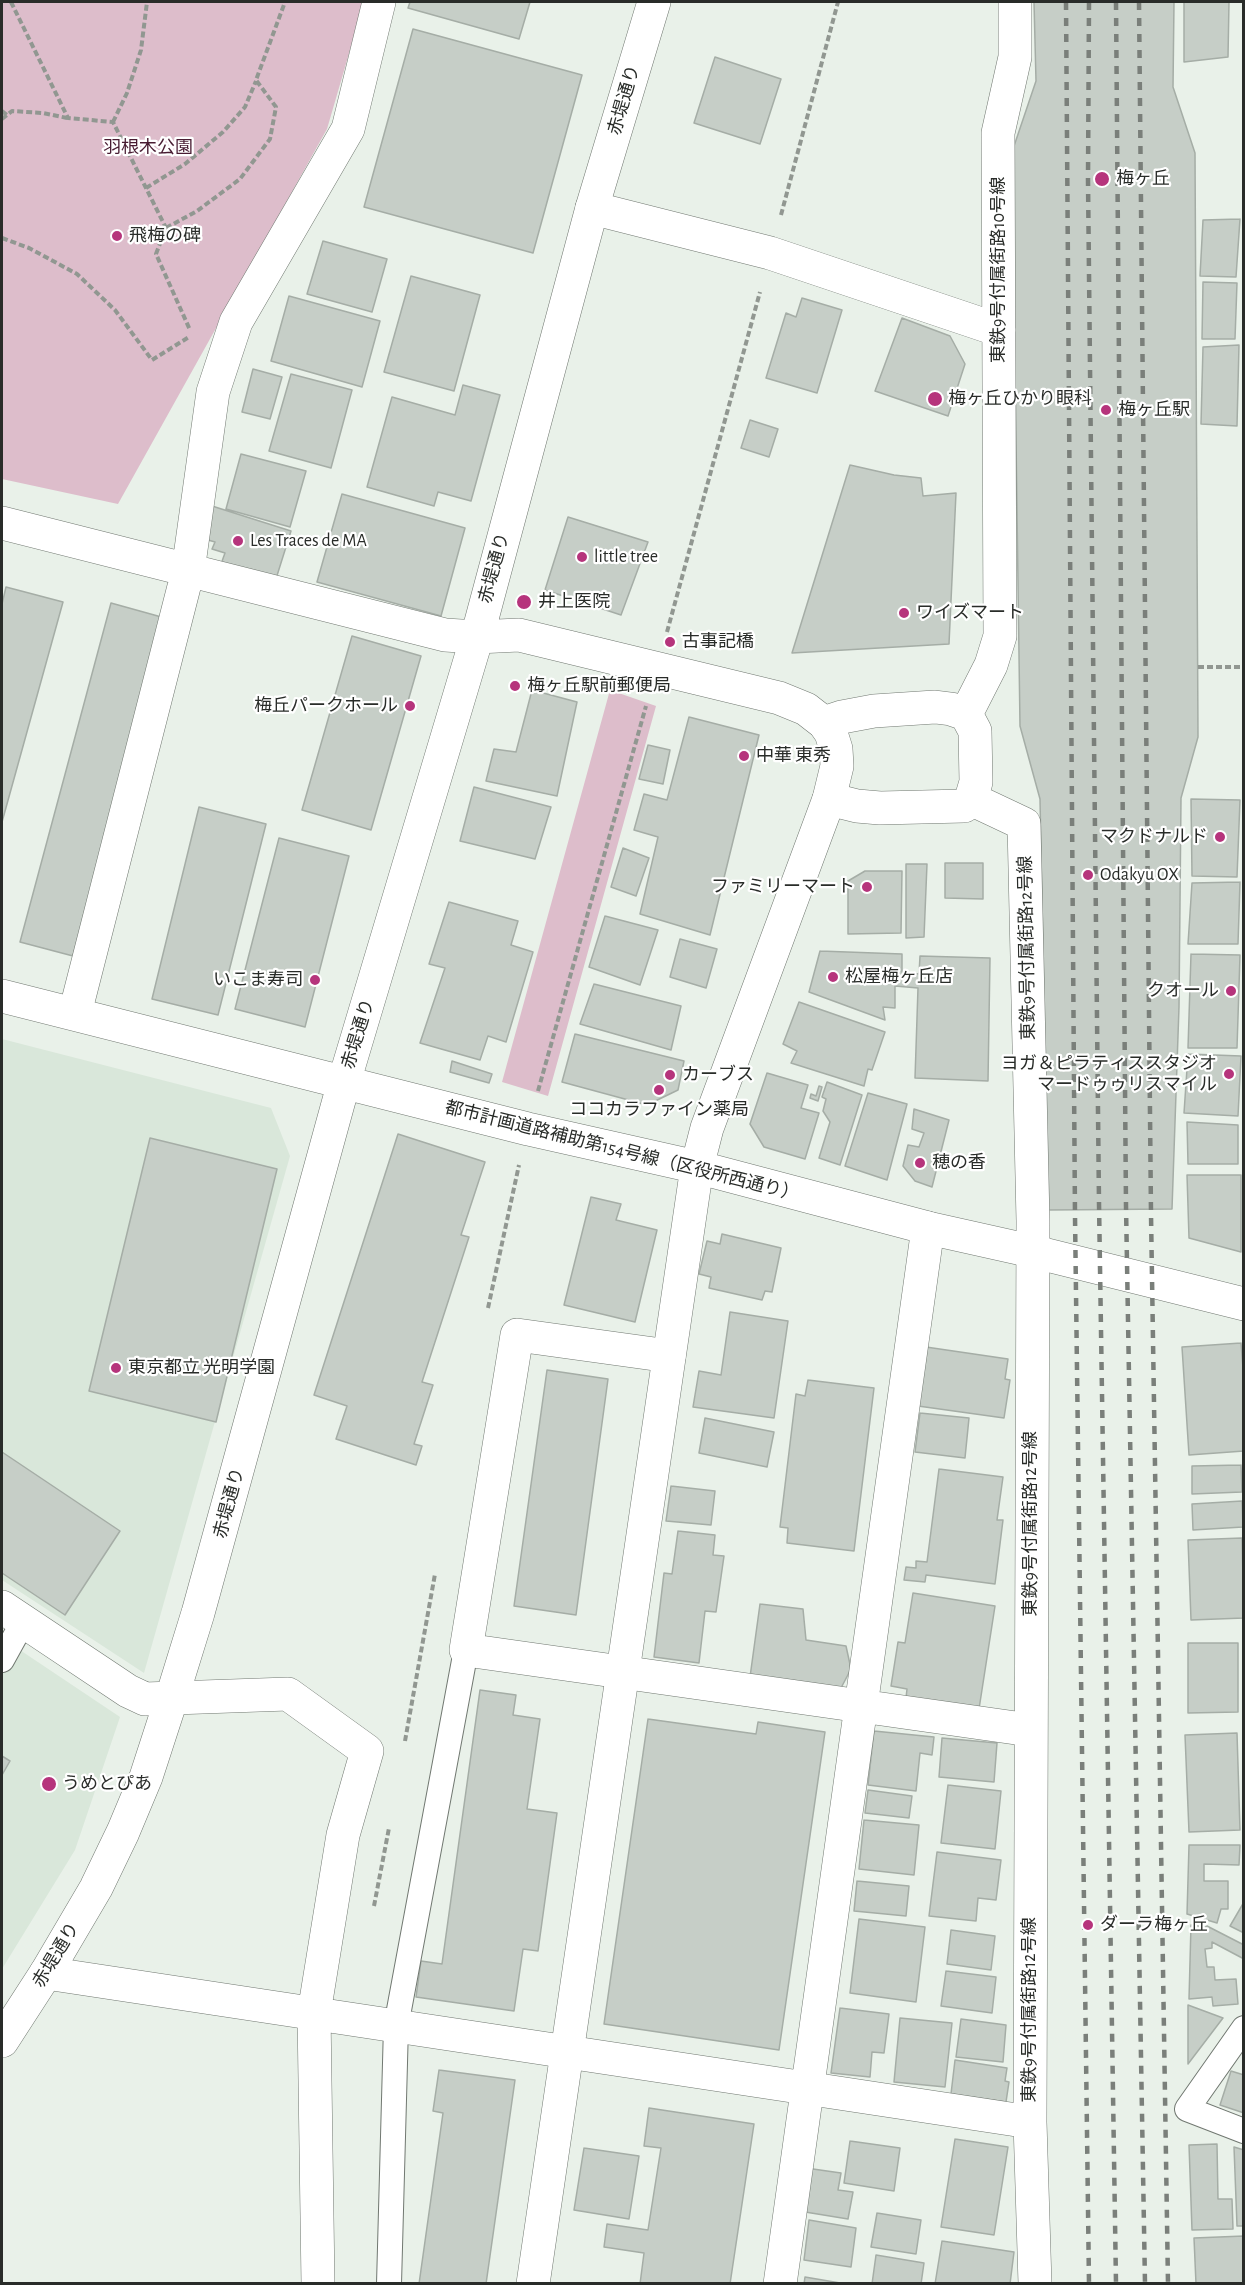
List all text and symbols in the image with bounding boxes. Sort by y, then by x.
street label: 赤堤通り [604,62,644,138]
park label: 羽根木公園 [103,137,193,159]
place label: 梅ヶ丘 [1116,168,1170,190]
marker: 梅ヶ丘 [1093,170,1111,188]
street label: 東鉄9号付属街路10号線 [988,177,1010,363]
place label: 飛梅の碑 [129,225,201,247]
marker: 飛梅の碑 [110,229,124,243]
place label: 梅ヶ丘ひかり眼科 [948,388,1092,410]
marker: 梅ヶ丘ひかり眼科 [926,390,944,408]
place label: 梅ヶ丘駅 [1118,399,1190,421]
marker: 梅ヶ丘駅 [1099,403,1113,417]
place label: Les Traces de MA [250,530,367,552]
street label: 赤堤通り [474,530,514,606]
marker: Les Traces de MA [231,534,245,548]
place label: little tree [594,546,658,568]
marker: little tree [575,550,589,564]
place label: 井上医院 [538,591,610,613]
marker: 井上医院 [515,593,533,611]
place label: ワイズマート [916,602,1024,624]
marker: ワイズマート [897,606,911,620]
place label: 古事記橋 [682,631,754,653]
marker: 古事記橋 [663,635,677,649]
place label: 梅ヶ丘駅前郵便局 [527,675,671,697]
marker: 梅ヶ丘駅前郵便局 [508,679,522,693]
place label: 梅丘パークホール [254,695,398,717]
marker: 梅丘パークホール [403,699,417,713]
place label: 中華 東秀 [756,745,831,767]
marker: 中華 東秀 [737,749,751,763]
place label: マクドナルド [1100,826,1208,848]
marker: マクドナルド [1213,830,1227,844]
street label: 東鉄9号付属街路12号線 [1015,855,1039,1041]
place label: Odakyu OX [1100,864,1179,886]
marker: Odakyu OX [1081,868,1095,882]
place label: ファミリーマート [711,876,855,898]
marker: ファミリーマート [860,880,874,894]
place label: 松屋梅ヶ丘店 [845,966,953,988]
place label: いこま寿司 [213,969,303,991]
marker: 松屋梅ヶ丘店 [826,970,840,984]
marker: いこま寿司 [308,973,322,987]
place label: クオール [1147,980,1219,1002]
marker: クオール [1224,984,1238,998]
street label: 赤堤通り [337,996,379,1072]
place label: ヨガ＆ピラティススタジオ マードゥゥリスマイル [1001,1053,1217,1096]
place label: カーブス [682,1064,754,1086]
marker: ヨガ＆ピラティススタジオ マードゥゥリスマイル [1222,1067,1236,1081]
marker: カーブス [663,1068,677,1082]
marker: ココカラファイン薬局 [652,1083,666,1097]
street label: 都市計画道路補助第154号線（区役所西通り） [443,1096,801,1206]
place label: ココカラファイン薬局 [569,1099,749,1121]
place label: 穂の香 [932,1152,986,1174]
marker: 穂の香 [913,1156,927,1170]
place label: 東京都立 光明学園 [128,1357,275,1379]
marker: 東京都立 光明学園 [109,1361,123,1375]
street label: 東鉄9号付属街路12号線 [1020,1432,1042,1616]
street label: 赤堤通り [209,1465,249,1541]
place label: うめとぴあ [62,1773,152,1795]
marker: うめとぴあ [40,1775,58,1793]
place label: ダーラ梅ヶ丘 [1100,1914,1208,1936]
street label: 東鉄9号付属街路12号線 [1019,1918,1041,2102]
marker: ダーラ梅ヶ丘 [1081,1918,1095,1932]
street label: 赤堤通り [28,1919,84,1991]

